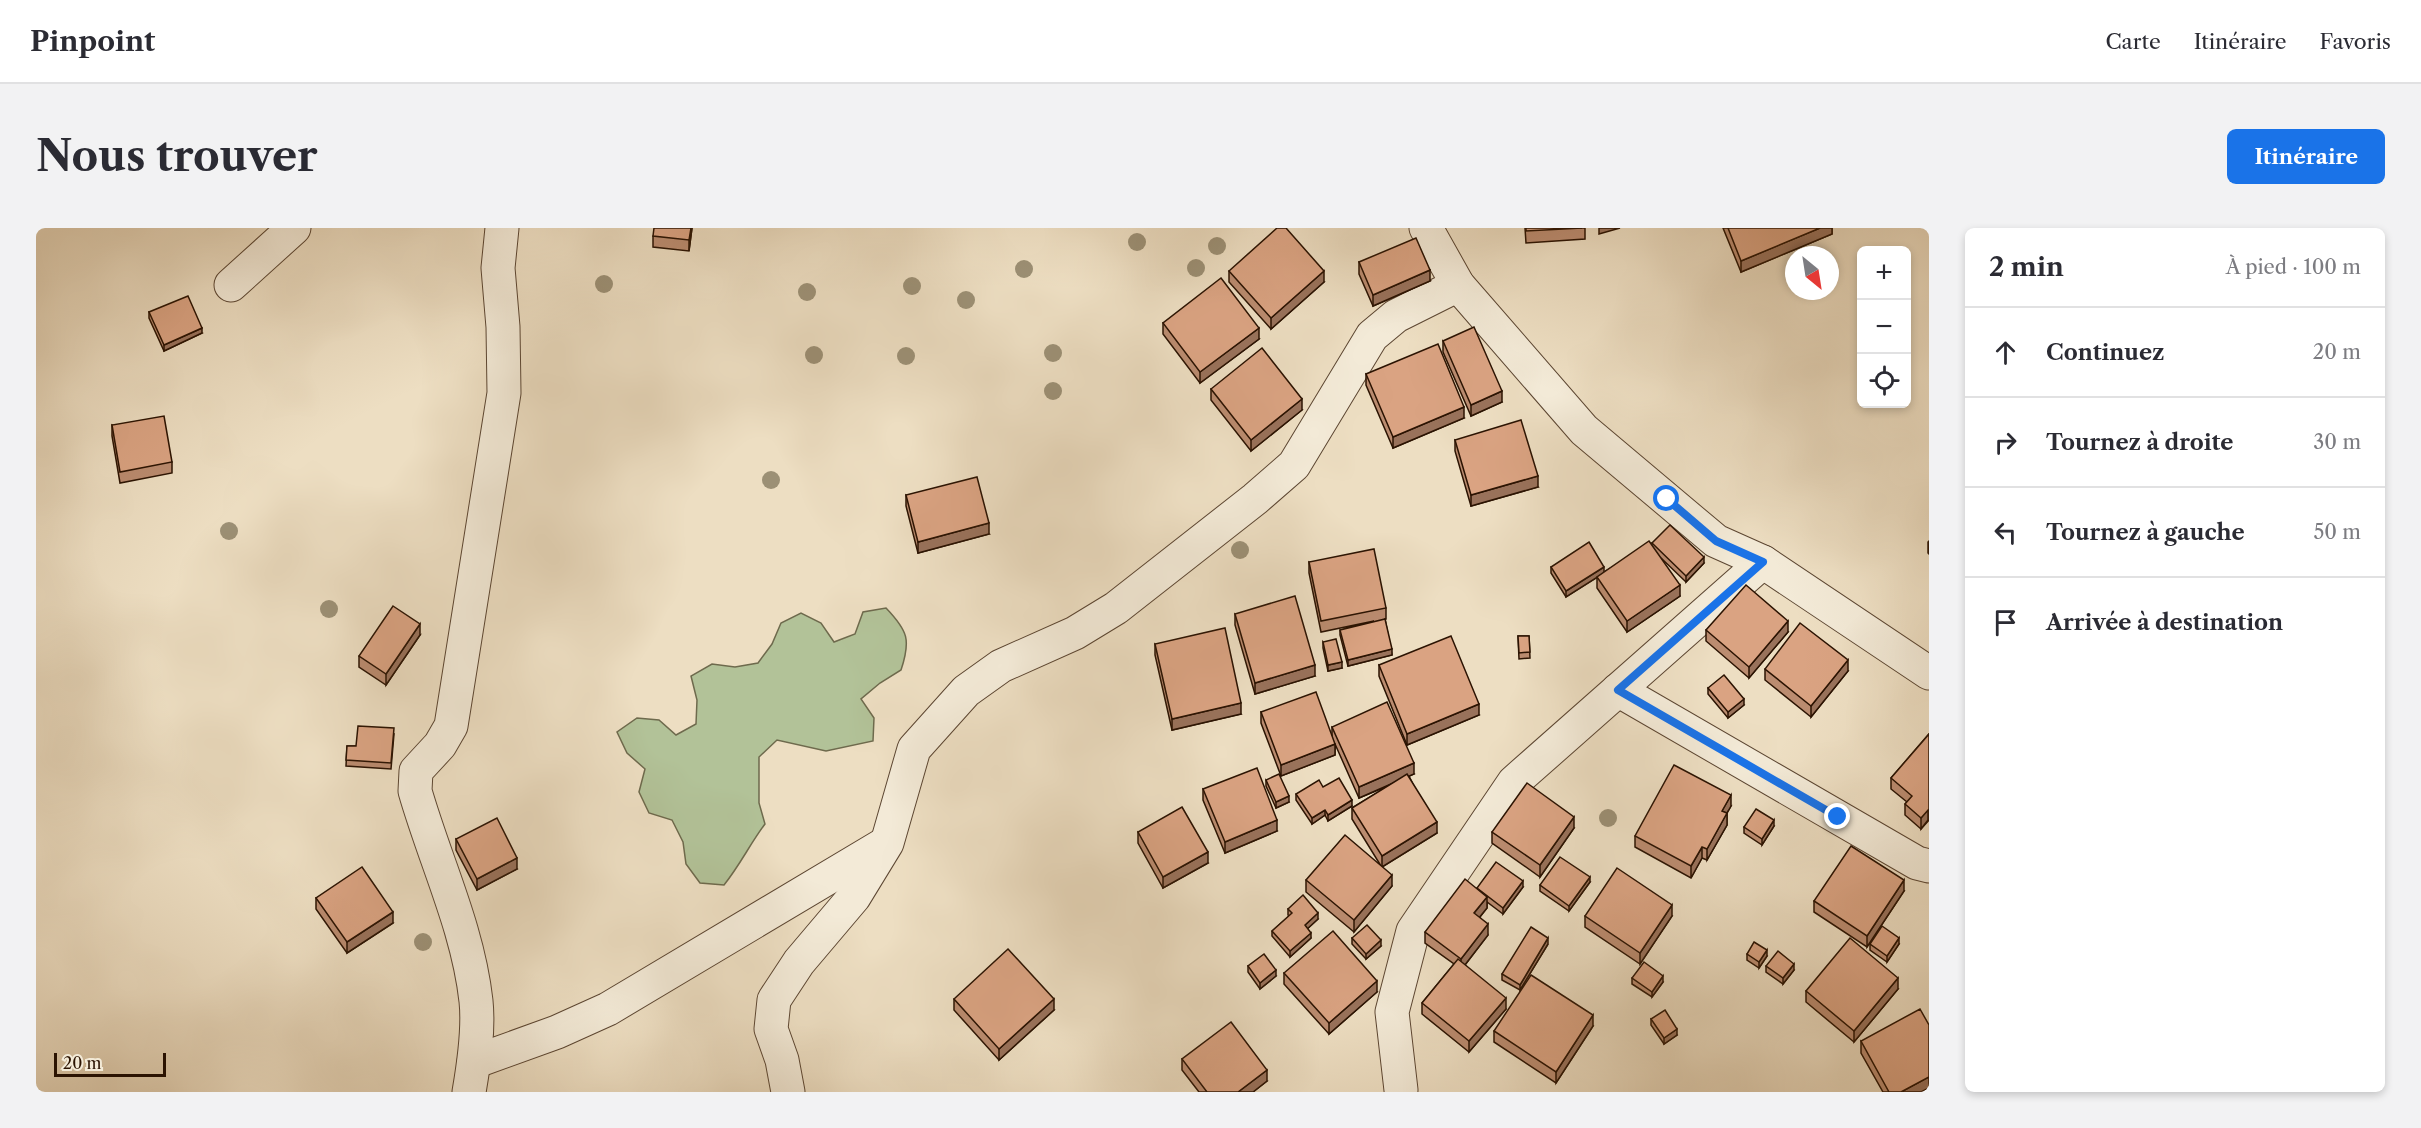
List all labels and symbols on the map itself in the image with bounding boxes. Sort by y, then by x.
north arrow [1785,246,1839,300]
route start [1653,485,1679,511]
route end [1824,803,1850,829]
scale bar [54,1050,166,1078]

